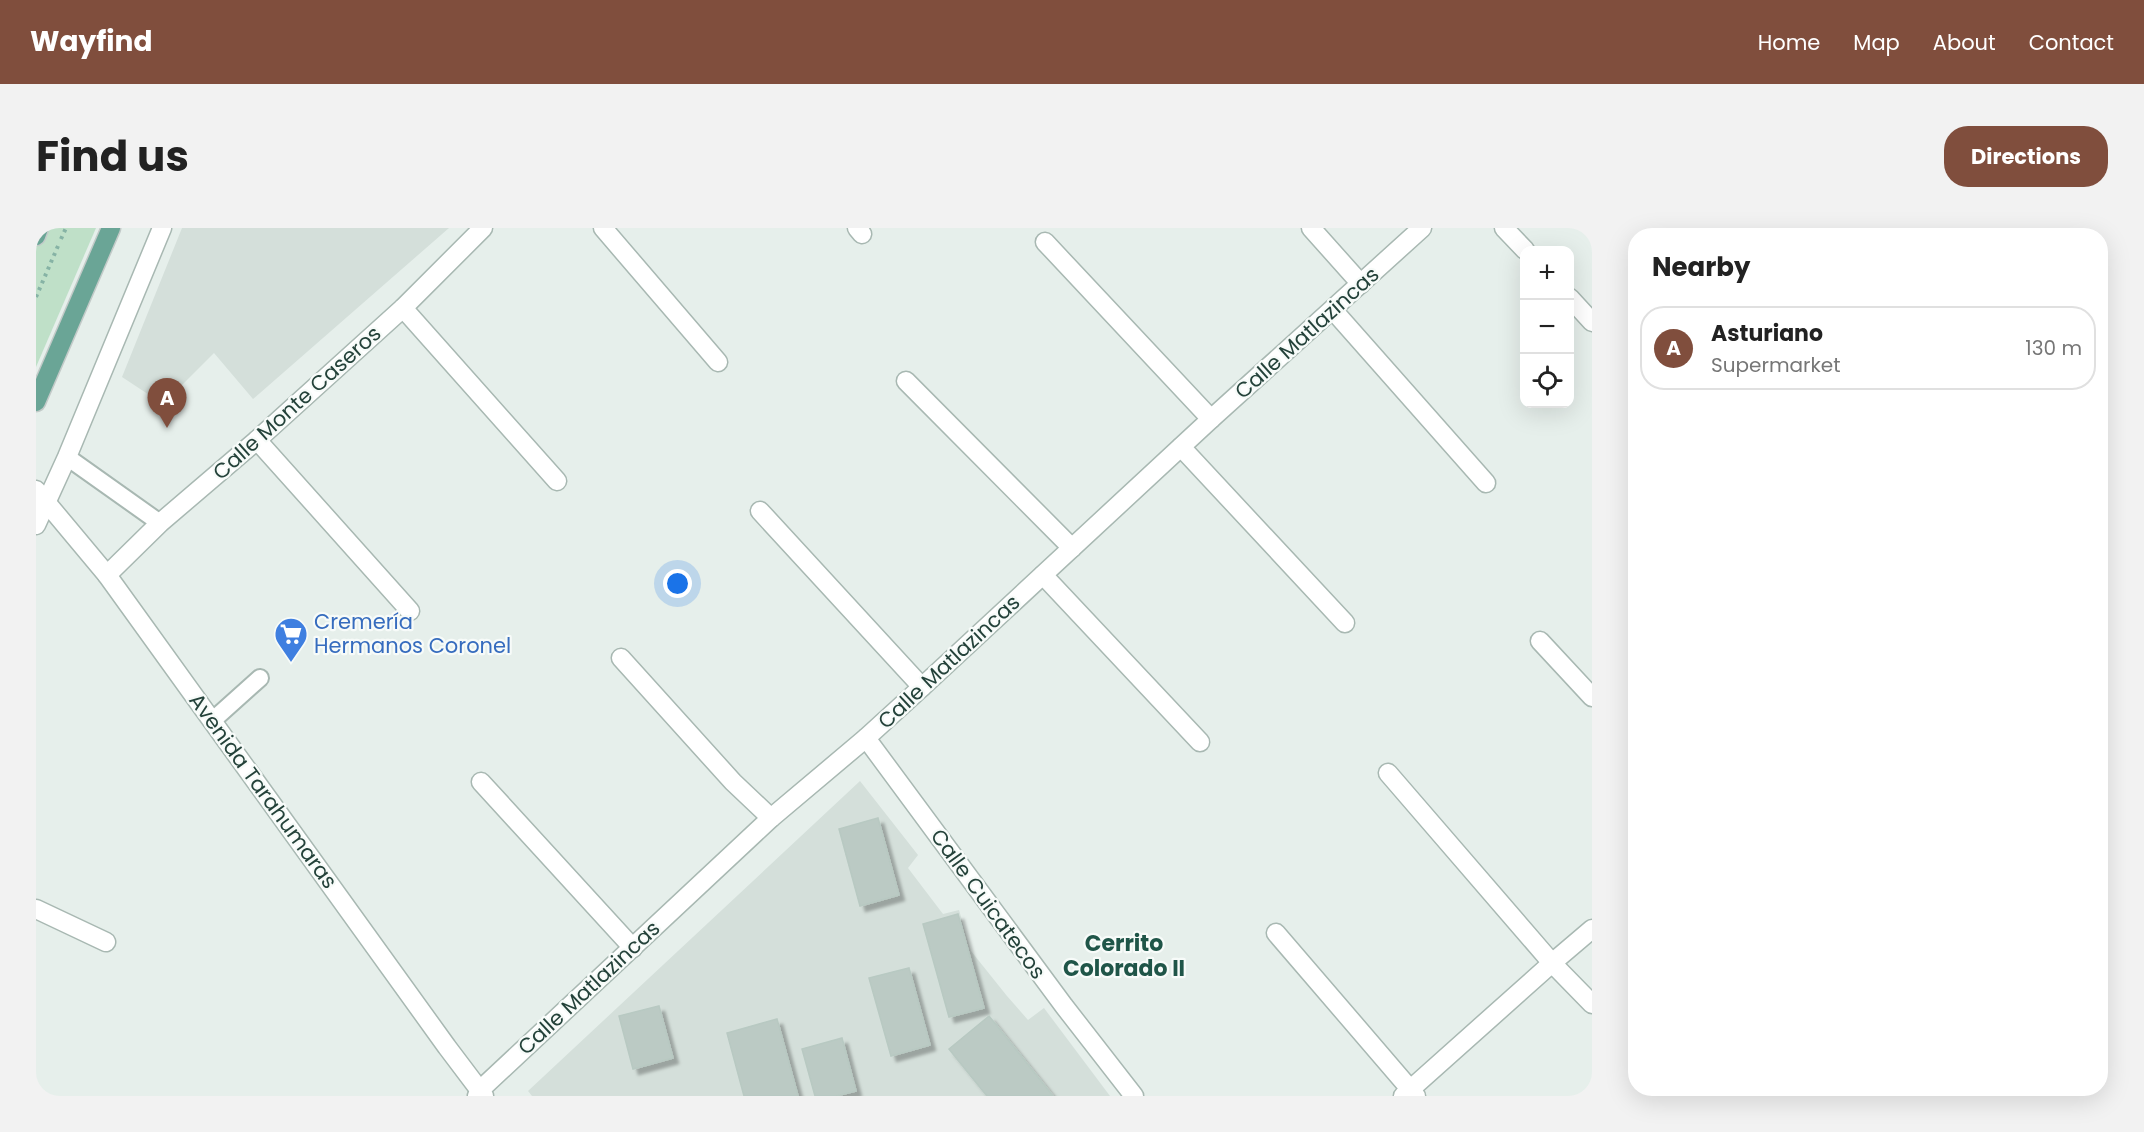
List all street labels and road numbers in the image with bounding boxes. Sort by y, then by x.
street label: Calle Matlazincas [1228,260,1385,405]
street label: Calle Monte Caseros [206,319,387,486]
street label: Calle Matlazincas [871,588,1026,735]
street label: Avenida Tarahumaras [183,687,344,894]
street label: Calle Cuicatecos [924,823,1053,985]
street label: Calle Matlazincas [511,914,666,1061]

